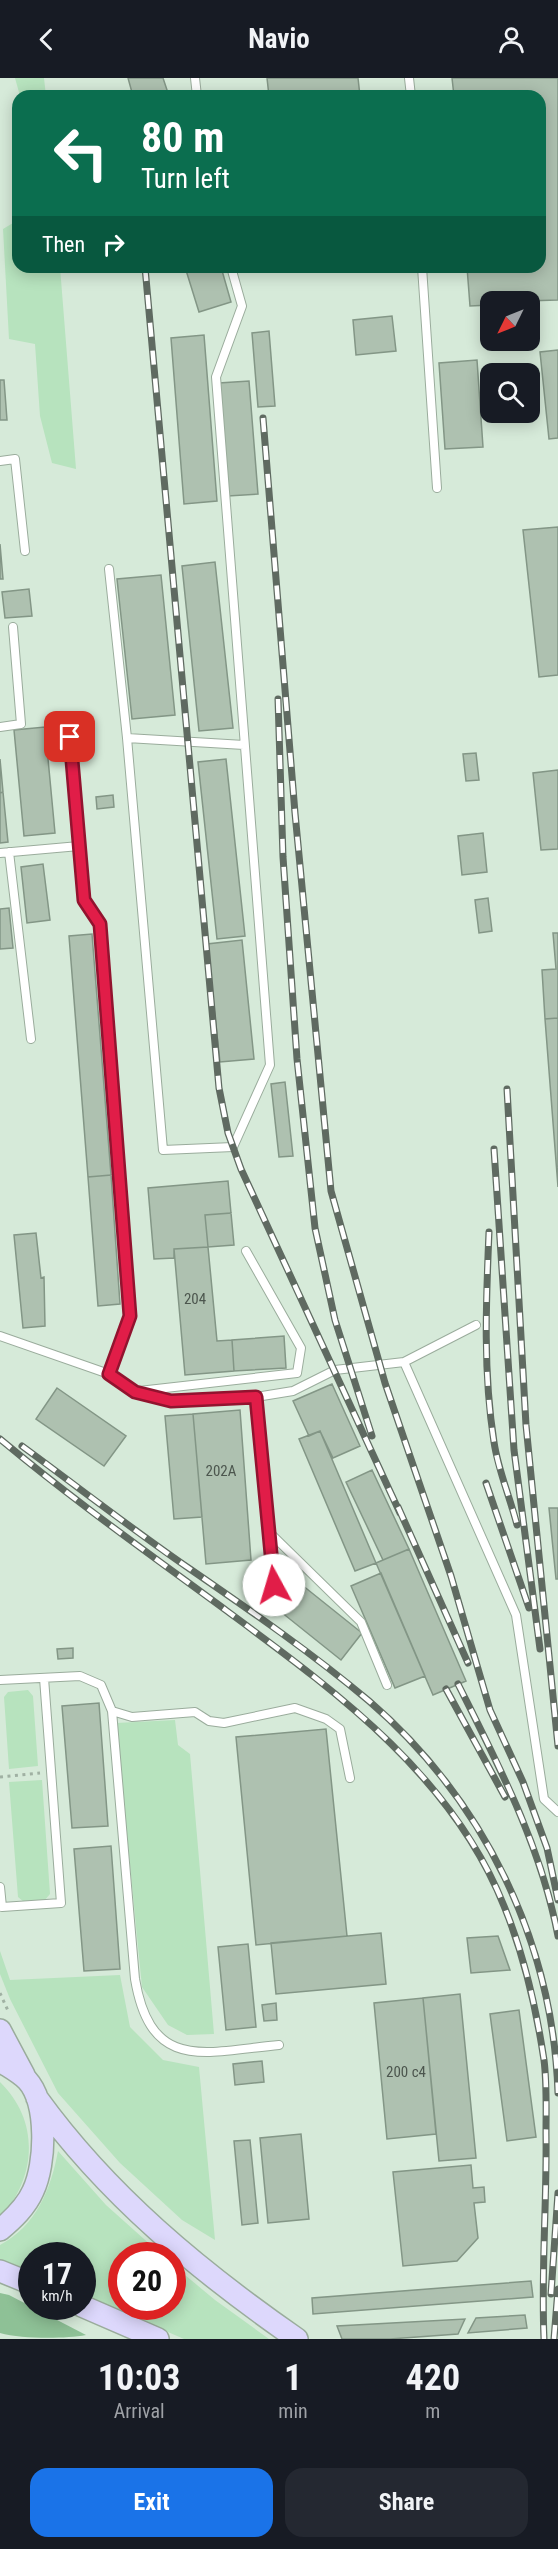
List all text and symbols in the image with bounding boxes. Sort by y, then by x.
icon: back [30,23,63,56]
text: Navio [248,23,310,55]
icon: person [495,23,528,56]
text: 80 m [141,113,224,162]
icon: left [42,114,120,192]
text: Turn left [141,163,230,195]
icon: right [97,228,130,261]
text: Then [42,232,85,257]
north arrow [480,291,540,351]
map controls [480,291,540,423]
button: search [480,363,540,423]
pin [44,711,95,762]
icon: arrive [53,720,86,753]
house number: 204 [184,1290,206,1308]
house number: 202А [206,1462,237,1480]
position arrow [242,1553,306,1617]
house number: 200 с4 [386,2063,426,2081]
speed limit sign: 20 [108,2242,186,2320]
text: 17 [42,2256,72,2291]
text: km/h [42,2287,72,2305]
text: 10:03 [98,2357,180,2399]
text: 1 [284,2357,302,2399]
text: 420 [406,2357,460,2399]
text: Arrival [114,2399,165,2423]
text: min [278,2399,308,2423]
text: m [425,2399,440,2423]
button: Exit [30,2468,273,2537]
button: Share [285,2468,528,2537]

